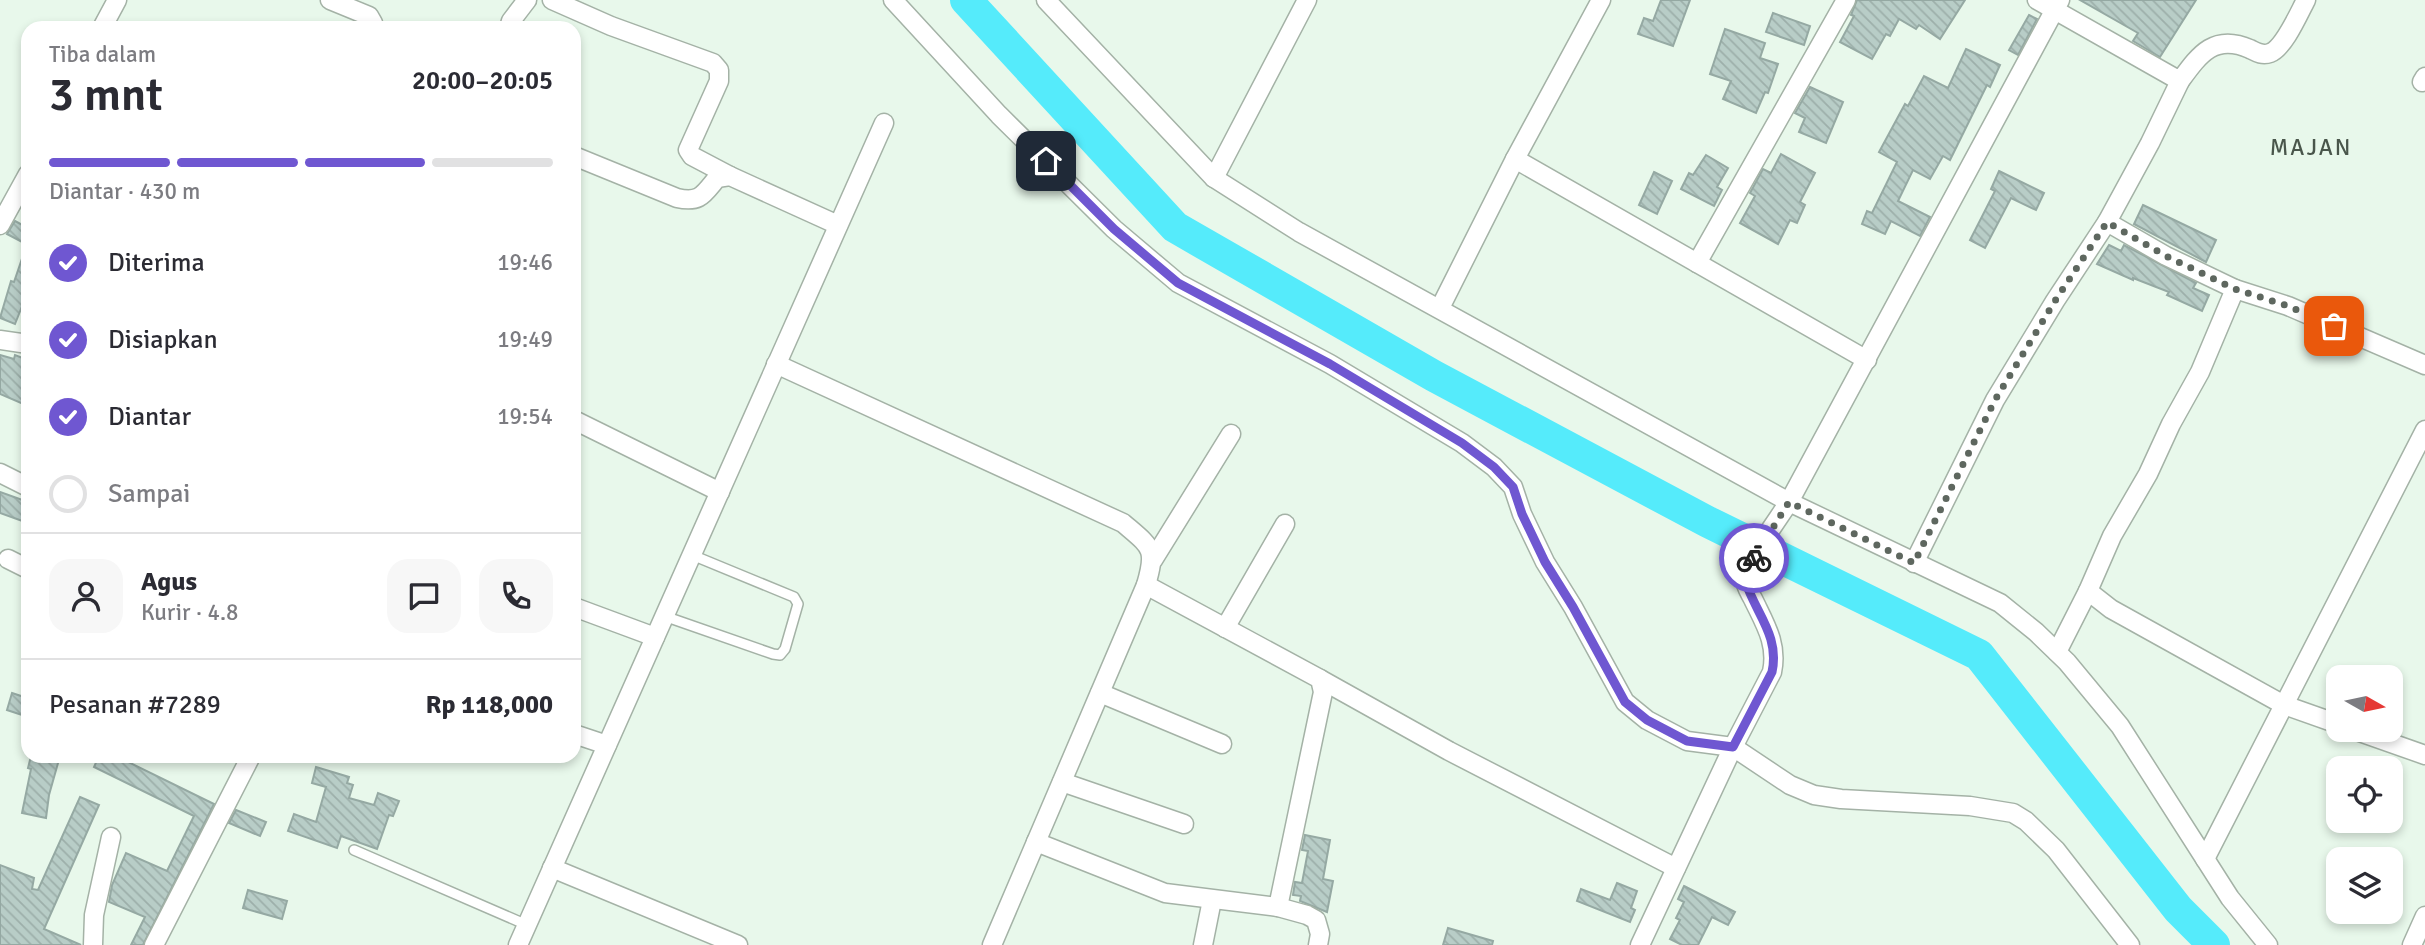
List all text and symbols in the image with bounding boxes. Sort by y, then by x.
text: Tiba dalam [49,40,156,69]
text: 20:00–20:05 [412,65,553,97]
text: 3 mnt [49,67,163,123]
pin [1016,131,1076,191]
district label: MAJAN [2270,133,2352,162]
icon: home [1027,142,1065,180]
text: Diantar · 430 m [49,177,200,206]
icon: check [49,244,87,282]
text: Diterima [108,247,205,279]
text: 19:46 [497,248,553,277]
pin [2304,296,2364,356]
icon: bag [2315,307,2353,345]
icon: check [49,321,87,359]
text: Disiapkan [108,324,218,356]
text: 19:49 [497,325,553,354]
icon: check [49,398,87,436]
text: Diantar [108,401,191,433]
text: 19:54 [497,402,553,431]
text: Sampai [108,478,190,510]
courier [1719,523,1789,593]
icon: bike [1735,539,1773,577]
button: person [49,559,123,633]
button: chat [387,559,461,633]
button: phone [479,559,553,633]
text: Agus [141,566,197,598]
text: Kurir · 4.8 [141,598,238,627]
north arrow [2326,665,2403,742]
map controls [2326,665,2403,924]
text: Pesanan #7289 [49,689,221,721]
text: Rp 118,000 [425,689,553,721]
button: locate [2326,756,2403,833]
button: layers [2326,847,2403,924]

